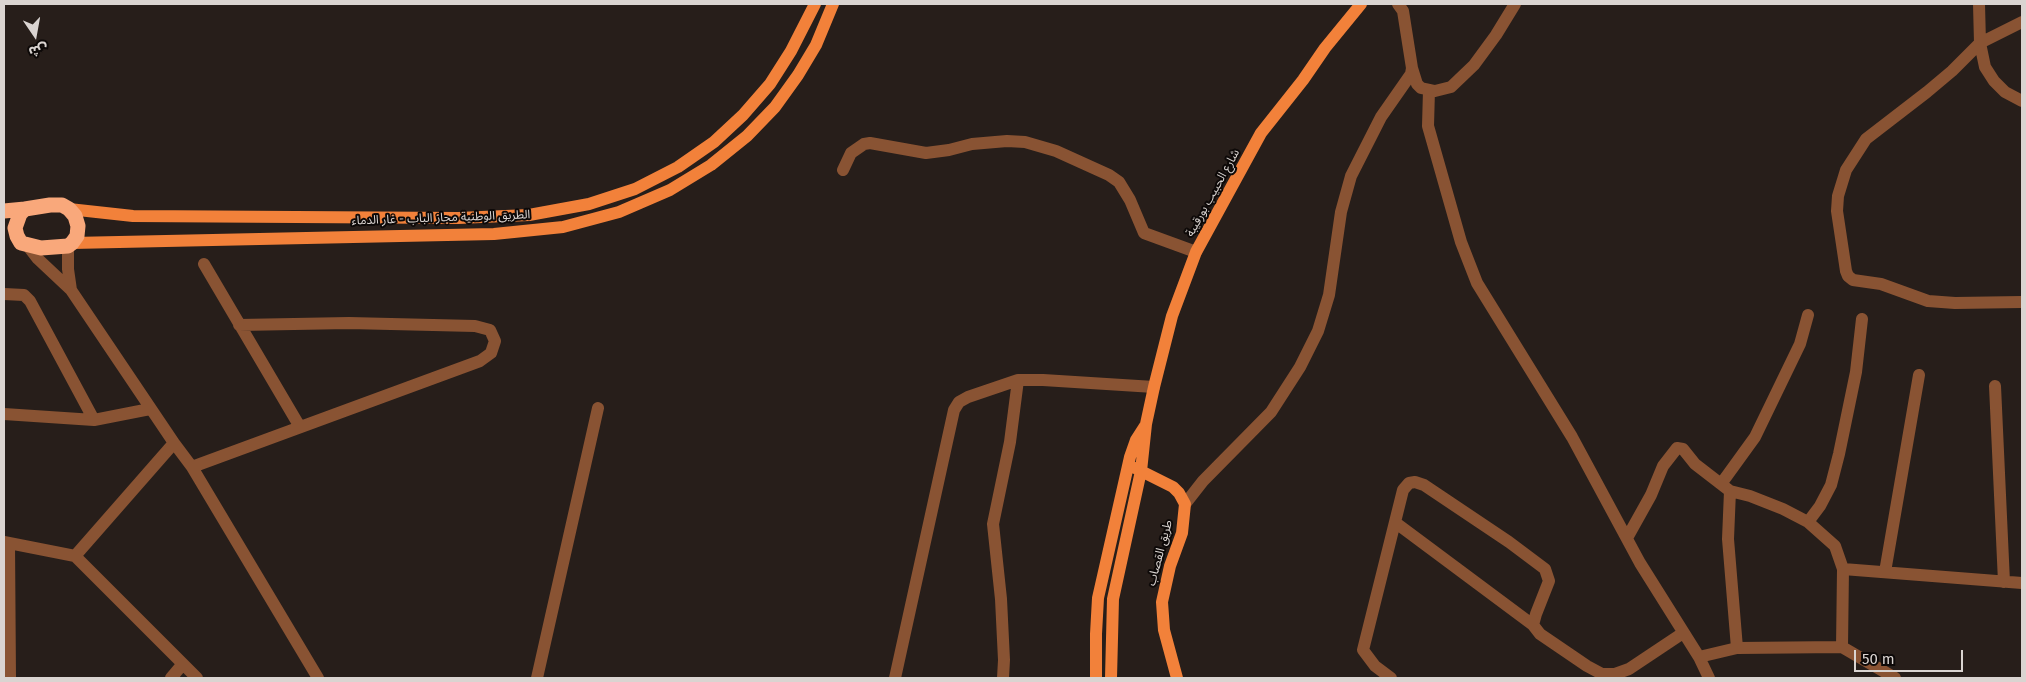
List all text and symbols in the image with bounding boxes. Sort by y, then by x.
north arrow [10,10,60,60]
text: ش [27,40,49,60]
street label: شارع الحبيب بورقيبة [1183,147,1243,239]
street label: الطريق الوطنية مجاز الباب - غار الدماء [351,208,531,228]
street label: طريق القصاب [1144,518,1176,588]
scale bar [1856,640,1965,672]
text: 50 m [1862,650,1895,668]

